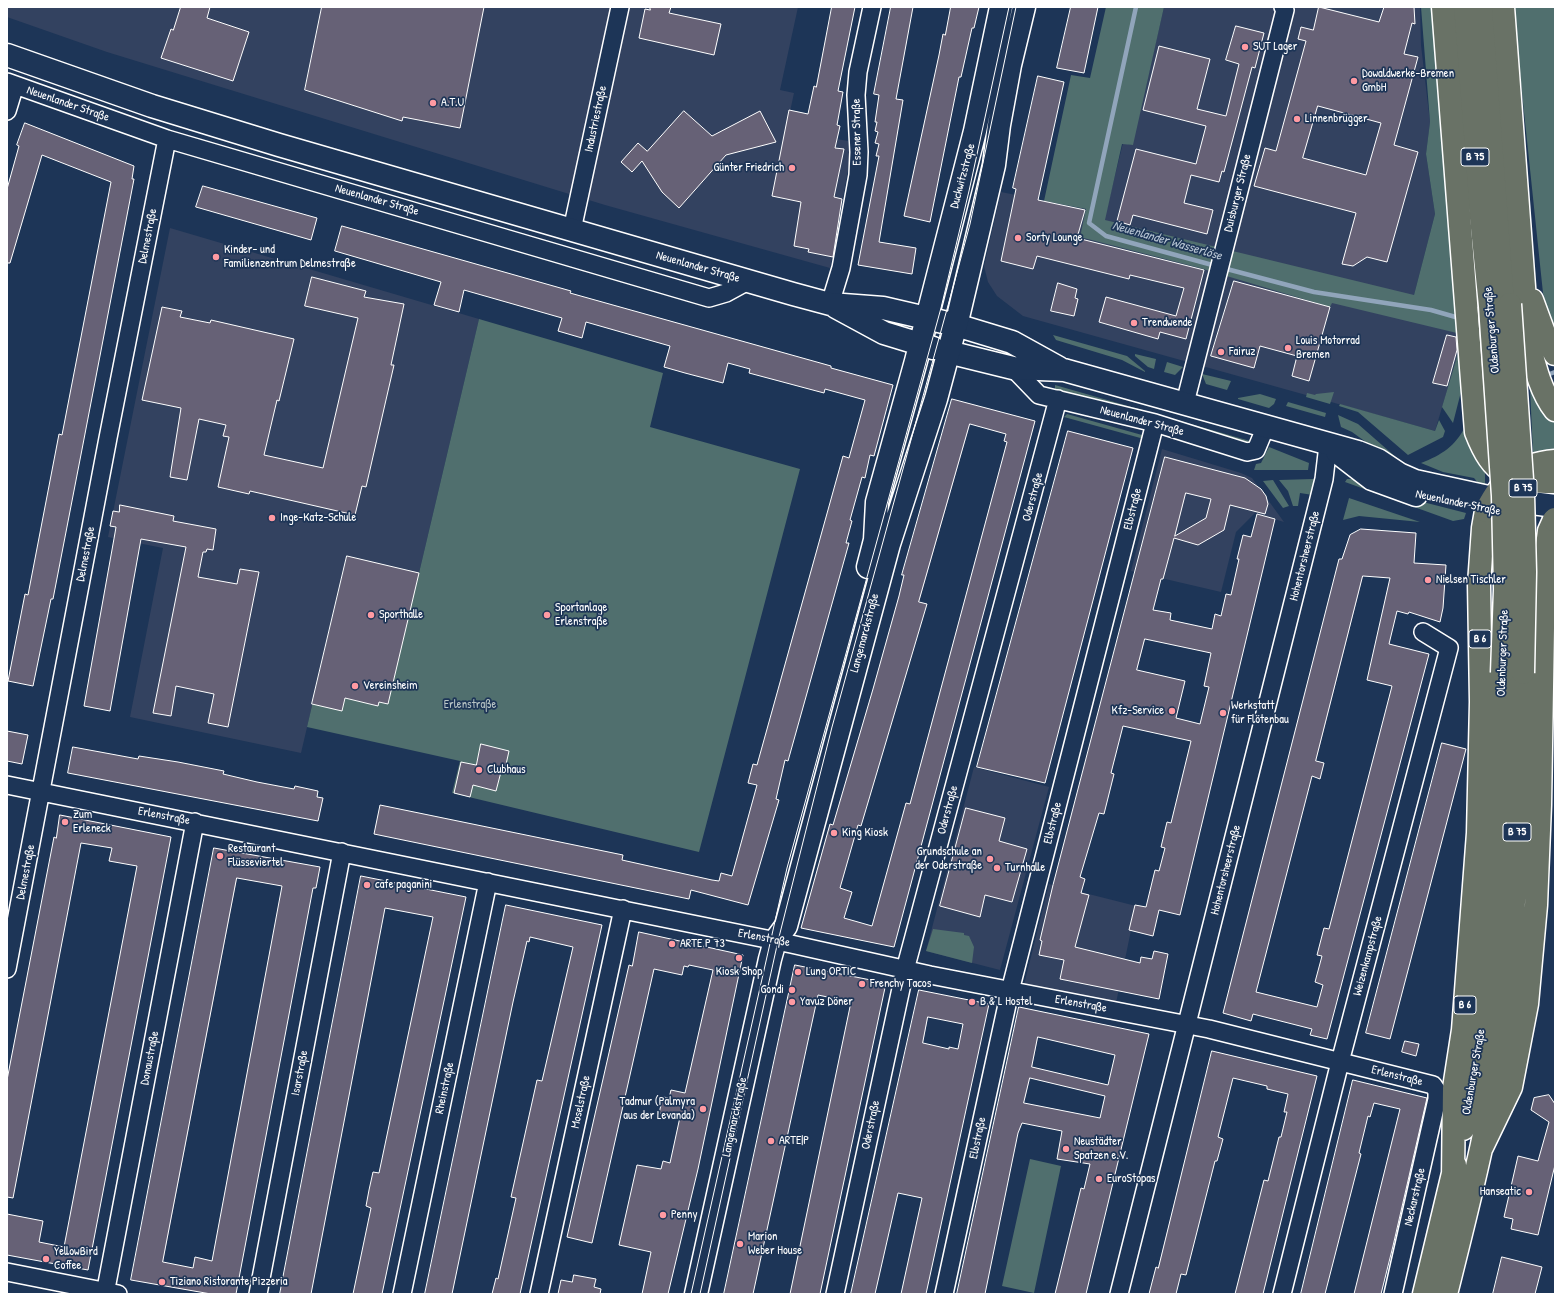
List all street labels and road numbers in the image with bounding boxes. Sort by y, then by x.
street label: Neuenlander Straße [25,83,111,125]
street label: Industriestraße [582,84,610,154]
street label: Essener Straße [849,98,865,166]
street label: Duckwitzstraße [947,142,979,210]
road number: B 75 [1461,148,1489,166]
street label: Duisburger Straße [1221,153,1255,233]
street label: Neuenlander Straße [333,181,421,219]
street label: Delmestraße [136,207,160,265]
street label: Neuenlander Straße [654,248,742,286]
street label: Oldenburger Straße [1481,286,1503,374]
street label: Neuenlander Straße [1098,403,1186,439]
street label: Oderstraße [1020,471,1046,523]
road number: B 75 [1509,479,1537,497]
street label: Elbstraße [1121,487,1145,531]
street label: Neuenlander Straße [1414,487,1502,519]
street label: Hohentorsheerstraße [1287,509,1323,603]
street label: Delmestraße [74,525,98,583]
street label: Langemarckstraße [848,592,882,674]
street label: Oldenburger Straße [1494,609,1512,697]
road number: B 6 [1469,630,1491,648]
street label: Oderstraße [935,784,961,836]
street label: Elbstraße [1041,801,1065,845]
street label: Erlenstraße [137,804,191,828]
street label: Hohentorsheerstraße [1208,823,1244,917]
road number: B 75 [1503,823,1531,841]
street label: Delmestraße [14,843,38,901]
street label: Weizenkampstraße [1350,914,1386,998]
street label: Erlenstraße [737,926,791,950]
street label: Erlenstraße [1054,992,1108,1016]
road number: B 6 [1454,996,1476,1014]
street label: Oldenburger Straße [1459,1028,1489,1116]
street label: Donaustraße [138,1030,162,1086]
street label: Isarstraße [289,1049,311,1097]
street label: Rheinstraße [432,1061,458,1115]
street label: Erlenstraße [1370,1063,1424,1089]
street label: Moselstraße [568,1074,594,1130]
street label: Langemarckstraße [720,1076,750,1158]
street label: Oderstraße [859,1099,883,1151]
street label: Elbstraße [967,1116,989,1160]
street label: Neckarstraße [1401,1166,1429,1228]

